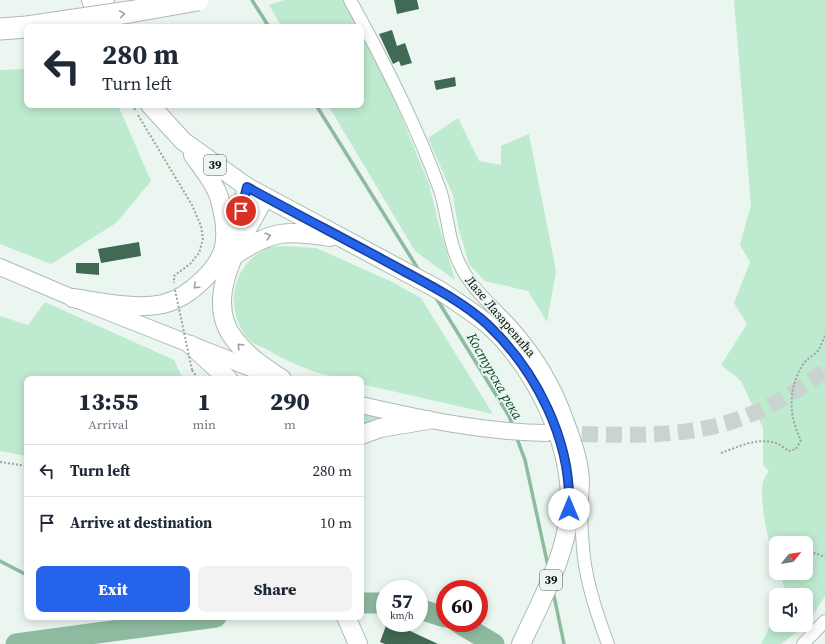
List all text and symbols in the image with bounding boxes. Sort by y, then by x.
one-way arrow [118,10,125,19]
text: 280 m [102,35,179,73]
icon: left [36,40,88,92]
text: Turn left [102,71,172,96]
road number: 39 [204,155,226,175]
pin [224,194,258,228]
icon: arrive [230,200,252,222]
one-way arrow [265,232,272,241]
street label: Лазе Лазаревића [461,272,540,361]
one-way arrow [194,281,201,288]
water label: Костурска река [462,328,528,424]
one-way arrow [238,343,245,351]
text: 13:55 [78,385,138,418]
text: 1 [198,385,211,418]
text: 290 [270,385,310,418]
text: Arrival [88,416,128,433]
text: min [192,416,216,433]
text: m [284,416,296,433]
icon: left [36,460,58,482]
text: Turn left [70,460,130,481]
text: 280 m [312,460,352,481]
position arrow [548,488,590,530]
icon: arrive [36,512,58,534]
text: Arrive at destination [70,512,212,533]
text: 10 m [320,512,352,533]
north arrow [769,536,813,580]
map controls [769,536,813,632]
button: Exit [36,566,190,612]
button: Share [198,566,352,612]
road number: 39 [540,570,562,590]
speed limit sign: 60 [436,580,488,632]
text: 57 [391,587,413,615]
button: sound [769,588,813,632]
text: km/h [390,609,414,622]

